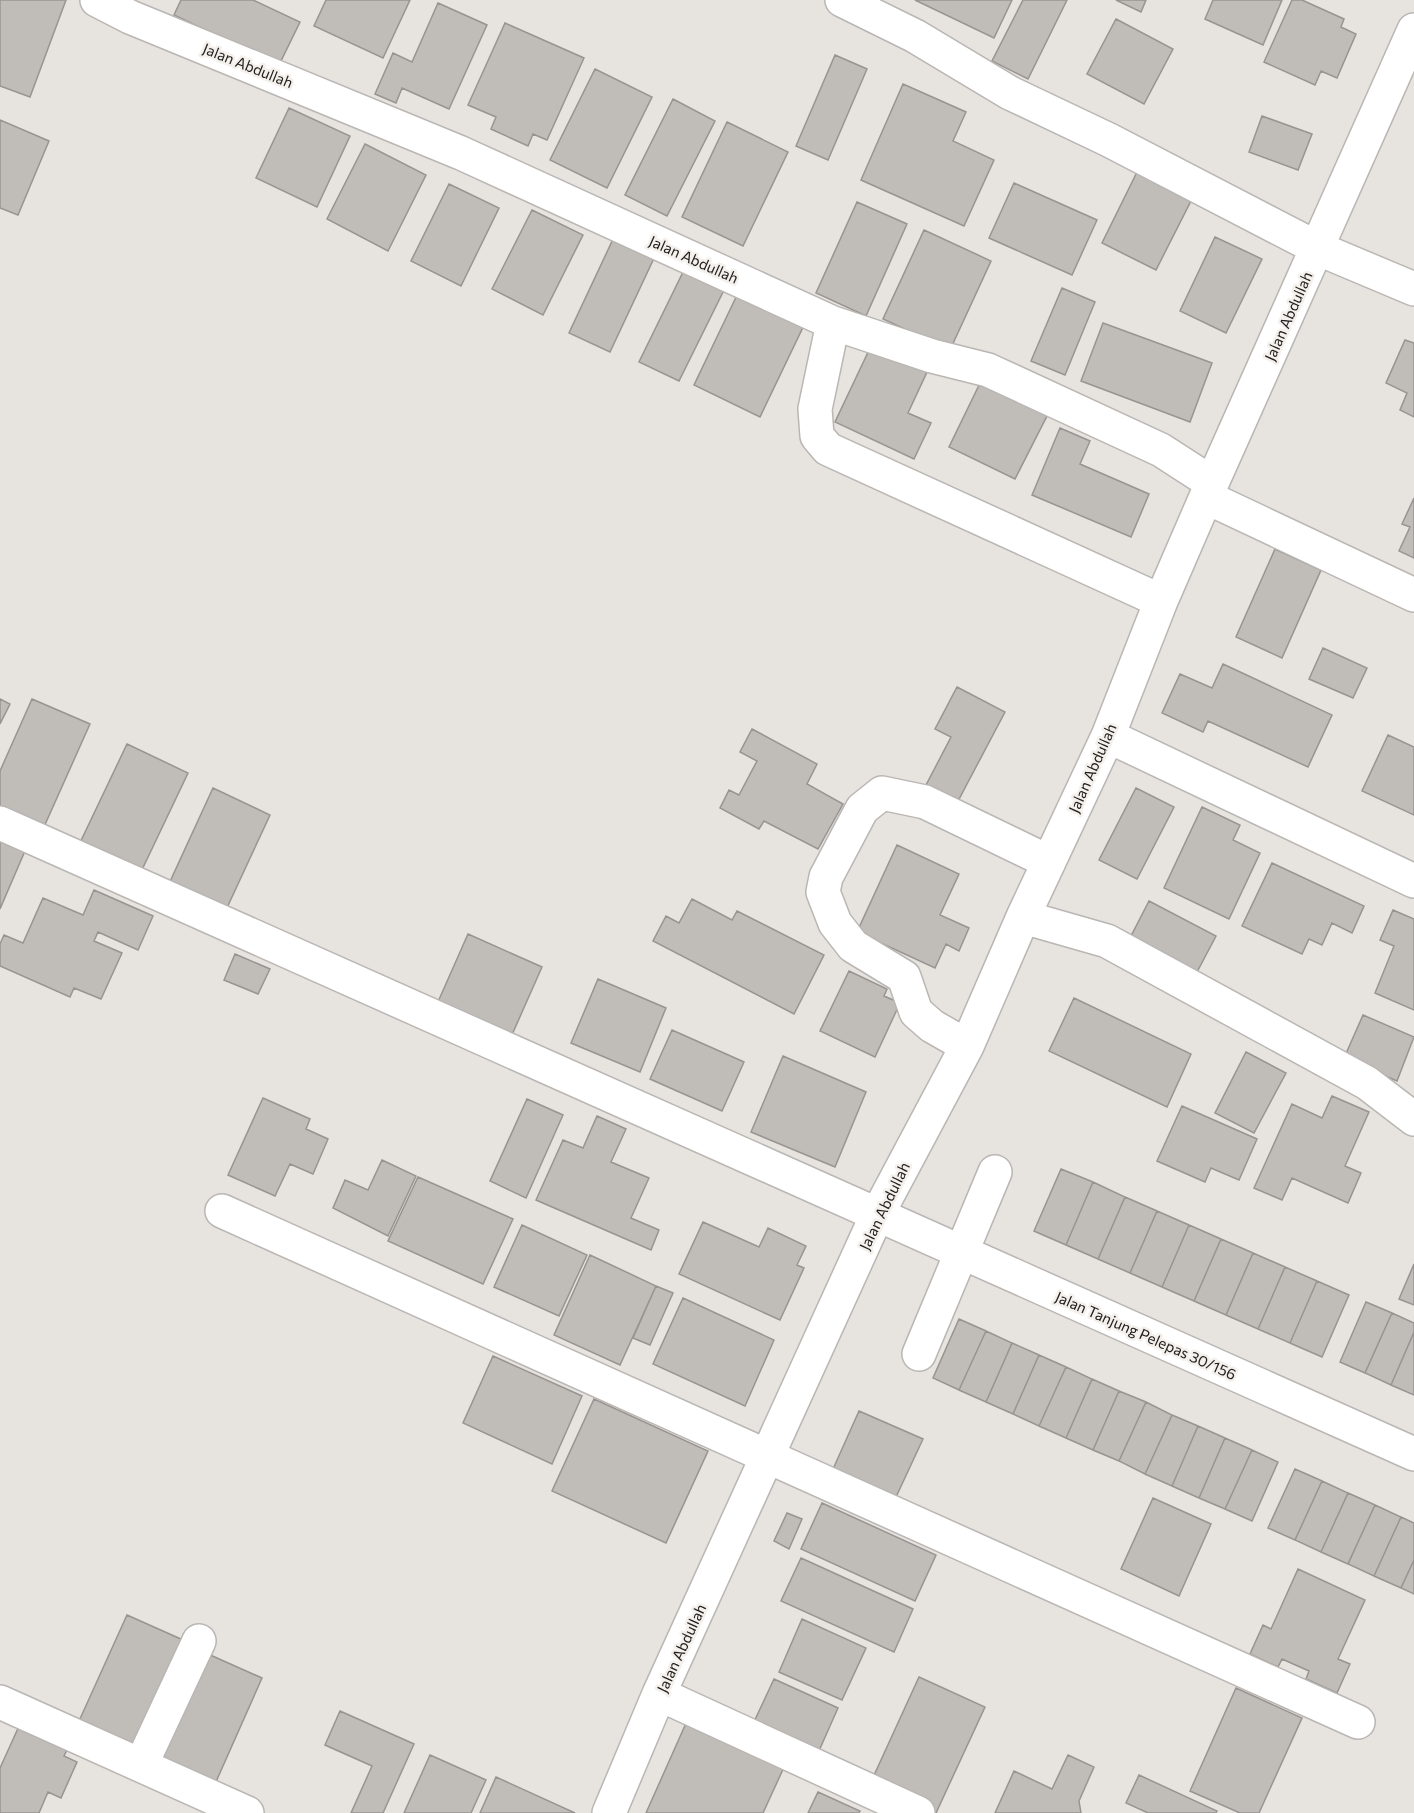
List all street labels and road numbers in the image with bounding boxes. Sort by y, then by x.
street label: Jalan Abdullah [200,39,296,91]
street label: Jalan Abdullah [647,231,741,287]
street label: Jalan Abdullah [1260,269,1316,363]
street label: Jalan Abdullah [1064,721,1120,815]
street label: Jalan Abdullah [855,1159,913,1253]
street label: Jalan Tanjung Pelepas 30/156 [1053,1287,1239,1383]
street label: Jalan Abdullah [653,1601,709,1695]

